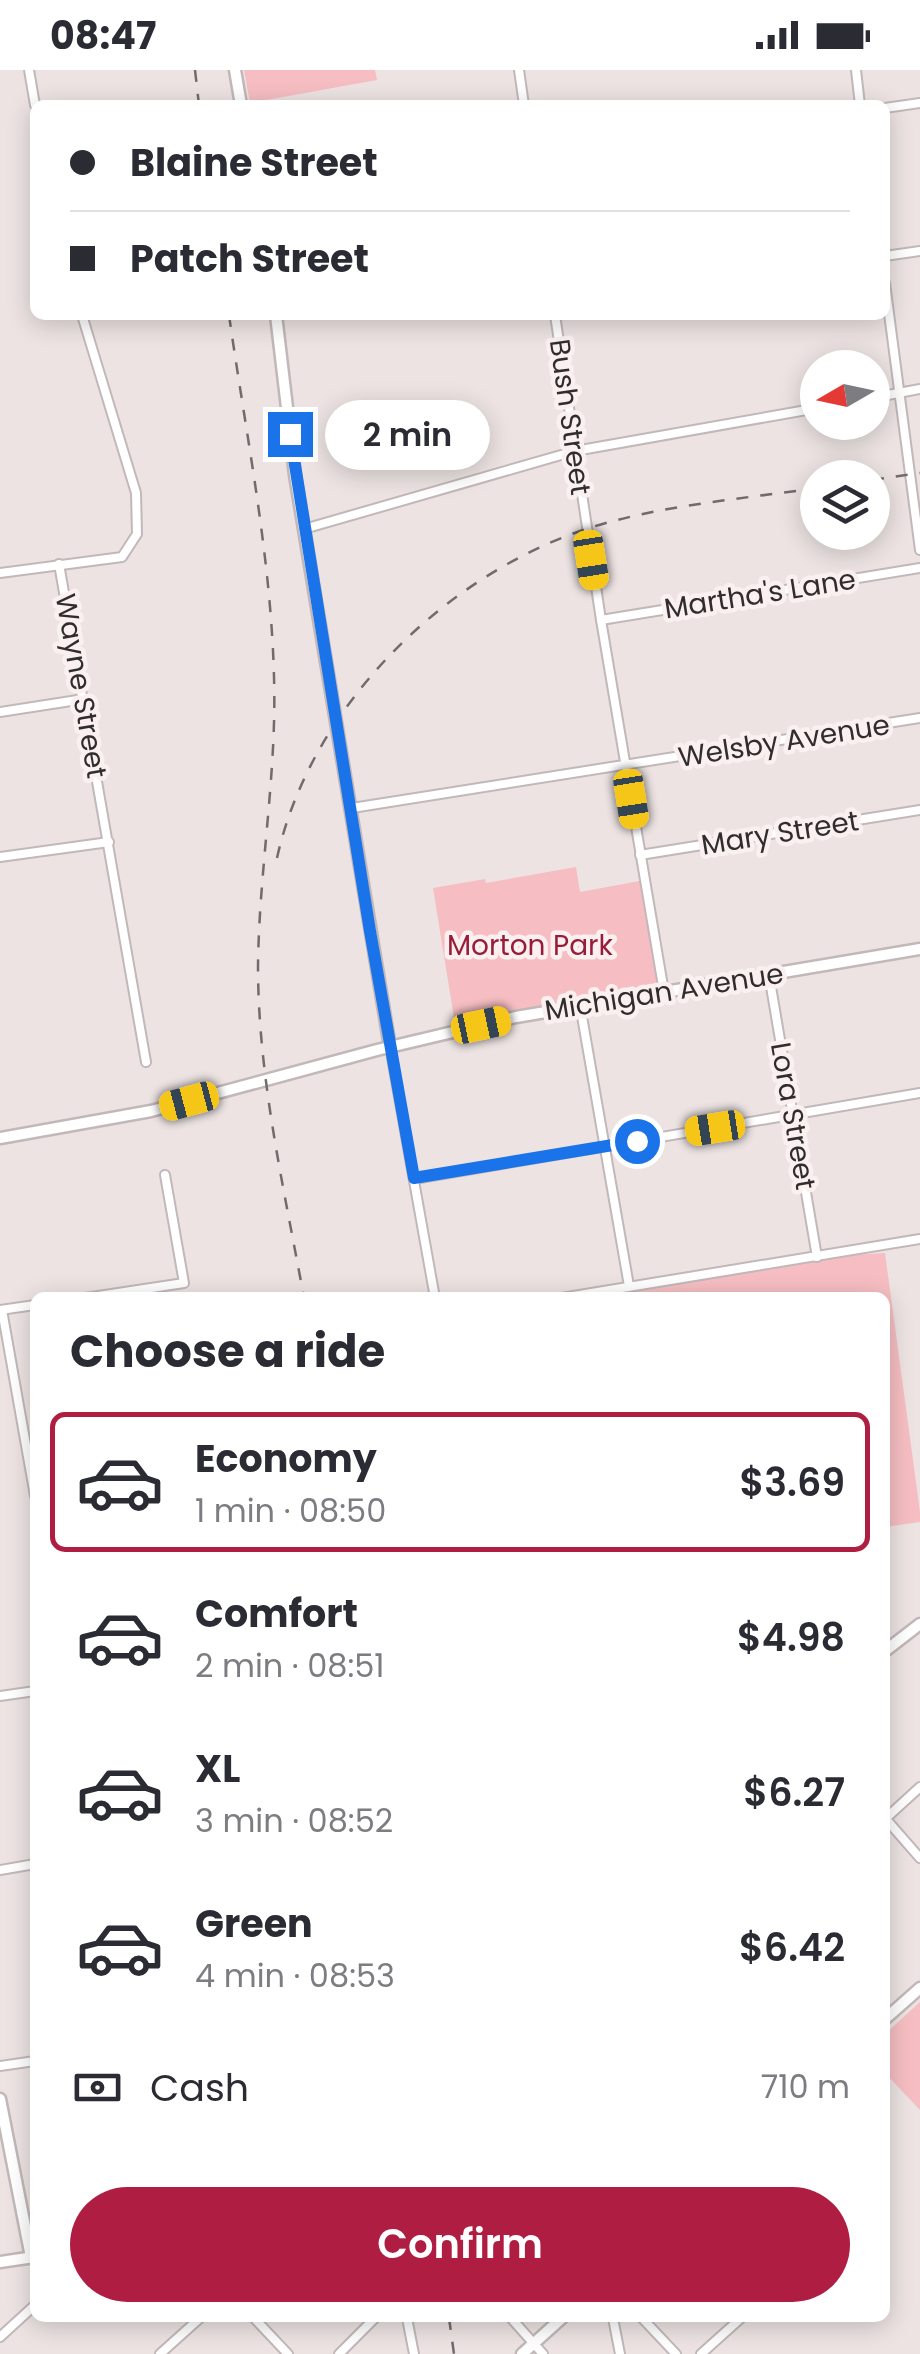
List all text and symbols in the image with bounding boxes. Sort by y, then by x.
text: 08:47 [50,9,156,62]
text: Blaine Street [130,136,378,189]
text: Patch Street [130,232,369,285]
street label: Bush Street [540,337,600,497]
north arrow [800,350,890,440]
map controls [800,350,890,550]
callout: 2 min [325,399,490,469]
route end [268,412,313,457]
text: 2 min [363,412,452,457]
button: layers [800,460,890,550]
car [571,528,611,592]
street label: Martha's Lane [661,560,859,628]
street label: Wayne Street [46,591,116,781]
street label: Welsby Avenue [676,705,892,777]
car [611,767,651,831]
street label: Mary Street [699,801,861,865]
park label: Morton Park [447,926,614,965]
street label: Michigan Avenue [542,954,786,1030]
car [449,1004,513,1046]
street label: Lora Street [761,1039,825,1193]
car [156,1079,222,1123]
car [683,1108,747,1148]
route start [615,1119,660,1164]
text: Choose a ride [70,1320,385,1383]
text: Economy [195,1432,377,1485]
icon: car [75,1437,165,1527]
text: $3.69 [739,1456,845,1509]
text: 1 min · 08:50 [195,1488,386,1533]
text: Comfort [195,1587,358,1640]
icon: car [75,1592,165,1682]
text: $4.98 [737,1611,845,1664]
text: 2 min · 08:51 [195,1643,385,1688]
text: XL [195,1742,240,1795]
icon: car [75,1747,165,1837]
text: $6.27 [743,1766,845,1819]
text: 3 min · 08:52 [195,1798,393,1843]
text: Green [195,1897,313,1950]
icon: car [75,1902,165,1992]
text: $6.42 [739,1921,845,1974]
text: 4 min · 08:53 [195,1953,395,1998]
icon: cash [70,2060,125,2115]
text: Cash [150,2061,249,2114]
text: 710 m [761,2064,850,2109]
button: Confirm [70,2187,850,2302]

